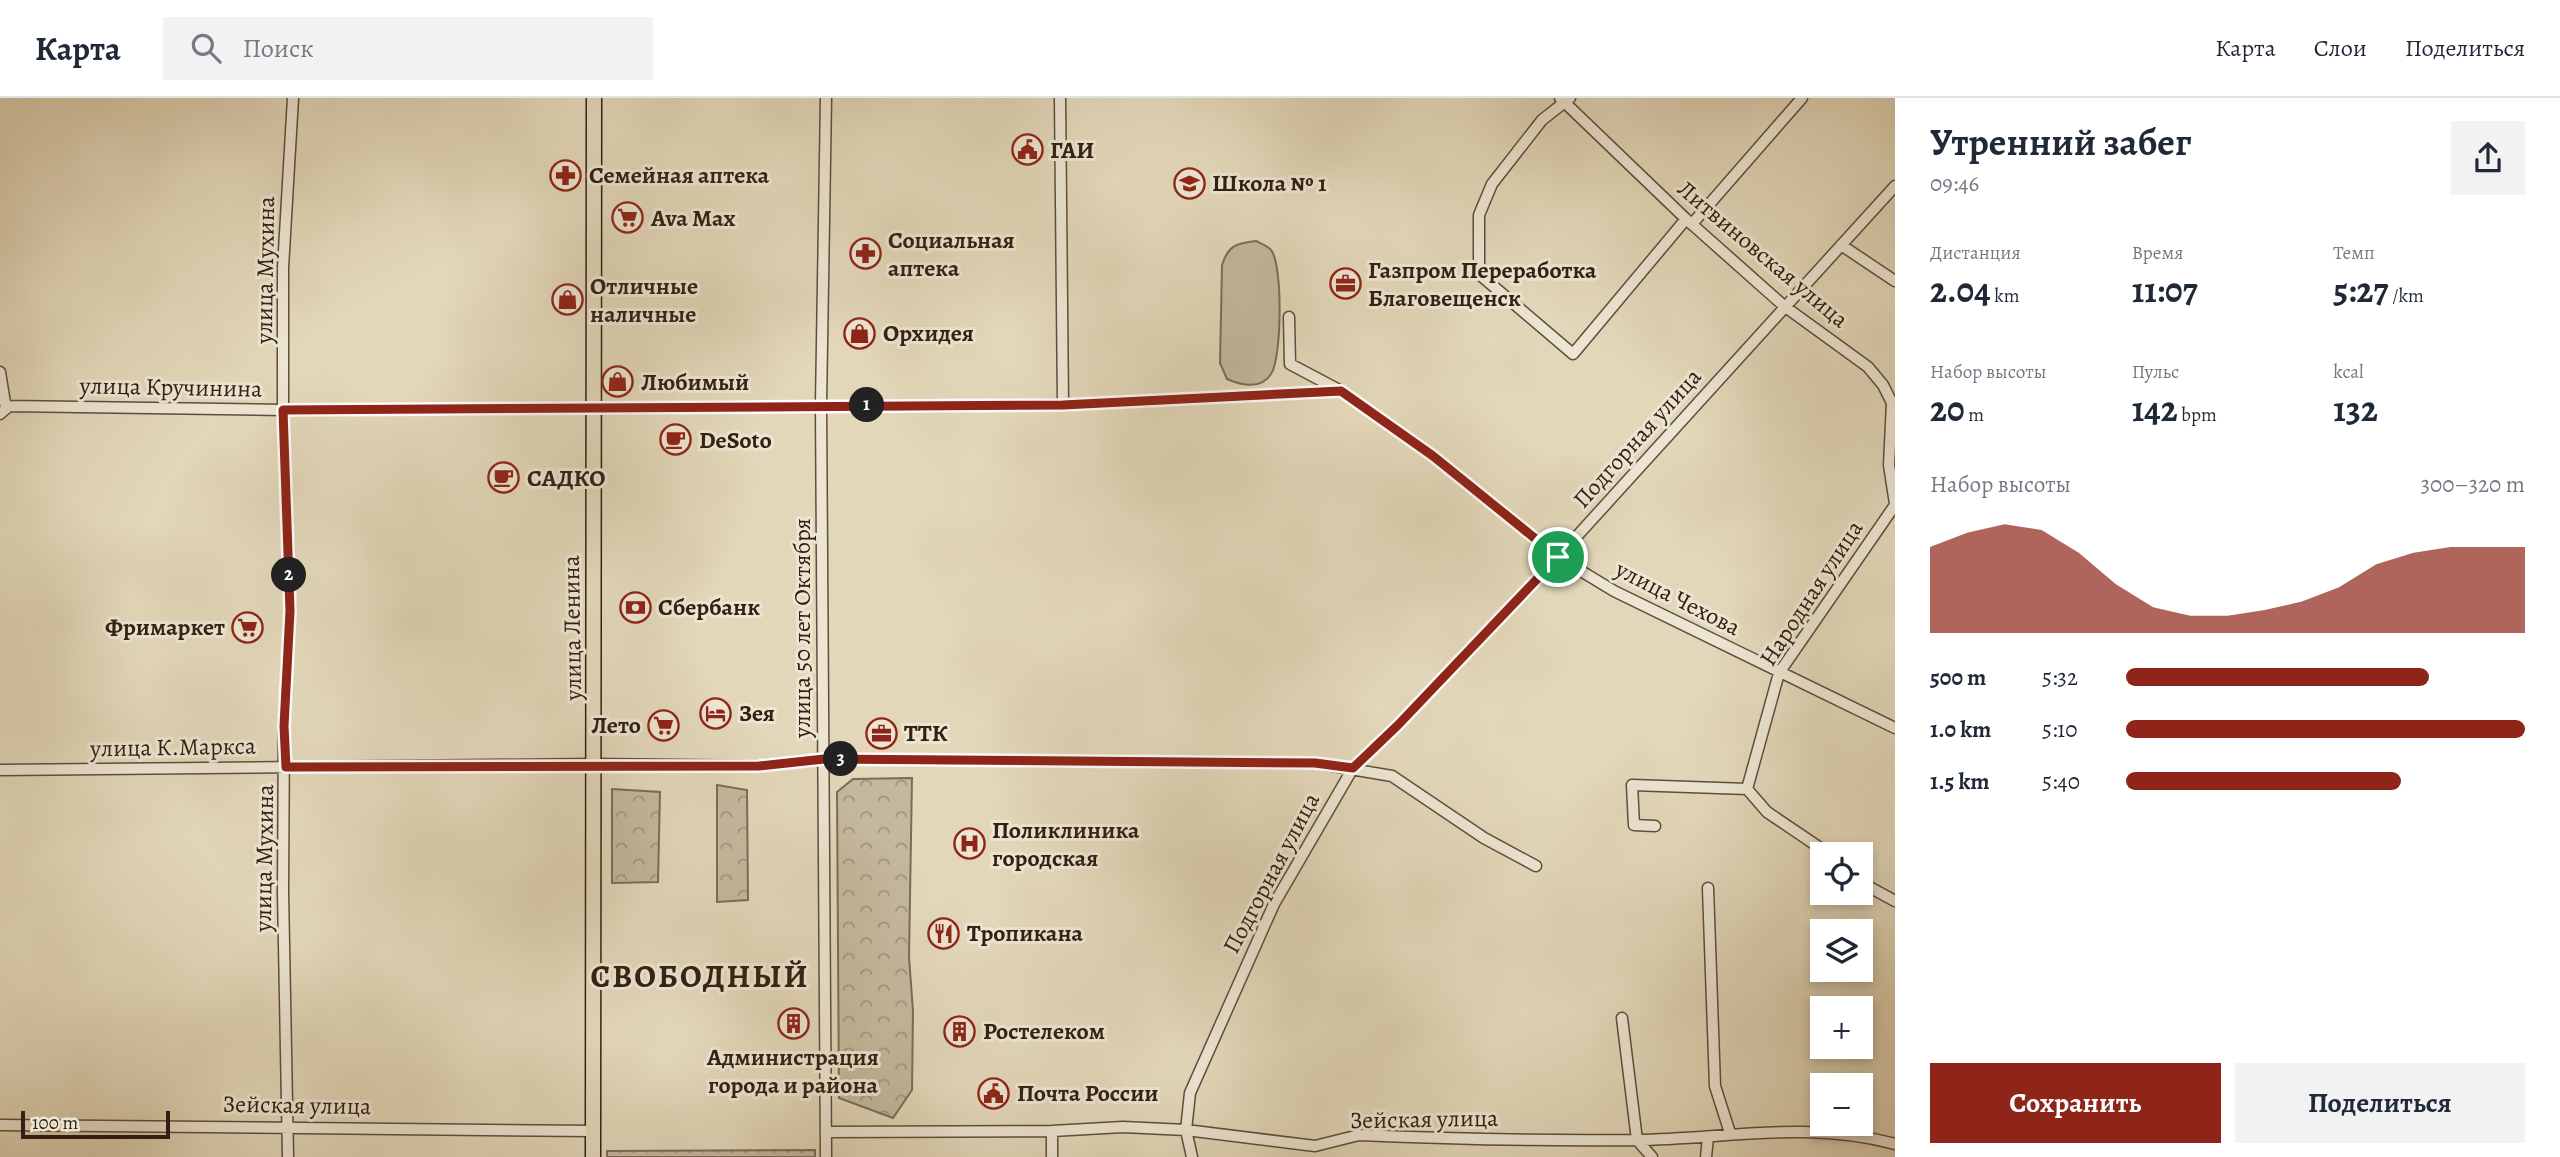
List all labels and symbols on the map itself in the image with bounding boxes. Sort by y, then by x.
public building icon: ГАИ [1010,133,1044,167]
place label: ГАИ [1050,134,1094,166]
pharmacy icon: Семейная аптека [549,158,583,192]
place label: Семейная аптека [589,159,770,191]
school or university icon: Школа № 1 [1172,166,1206,200]
place label: Школа № 1 [1212,167,1327,199]
street label: Литвиновская улица [1671,173,1855,335]
street label: улица Мухина [248,196,282,345]
supermarket icon: Ava Max [611,201,645,235]
place label: Ava Max [650,202,736,234]
place label: Социальная аптека [888,224,1015,284]
pharmacy icon: Социальная аптека [848,237,882,271]
place label: Газпром Переработка Благовещенск [1368,254,1597,314]
office icon: Газпром Переработка Благовещенск [1328,267,1362,301]
place label: Отличные наличные [590,270,698,330]
shop icon: Отличные наличные [550,283,584,317]
shop icon: Орхидея [843,316,877,350]
place label: Орхидея [883,317,974,349]
street label: Подгорная улица [1566,361,1708,515]
shop icon: Любимый [601,365,635,399]
place label: Любимый [641,366,749,398]
street label: улица Кручинина [78,369,263,405]
pin: 1 [850,388,884,422]
cafe icon: DeSoto [659,423,693,457]
place label: DeSoto [699,424,772,456]
cafe icon: САДКО [487,461,521,495]
place label: САДКО [527,462,605,494]
street label: Народная улица [1752,514,1870,672]
street label: улица 50 лет Октября [786,518,818,739]
pin [1528,527,1588,587]
street label: улица Чехова [1609,552,1746,643]
street label: улица Ленина [555,555,589,702]
pin: 2 [272,558,306,592]
bank icon: Сбербанк [618,590,652,624]
place label: Сбербанк [658,591,760,623]
supermarket icon: Фримаркет [231,610,265,644]
place label: Фримаркет [105,611,225,643]
hotel icon: Зея [699,696,733,730]
place label: Зея [739,697,775,729]
supermarket icon: Лето [647,708,681,742]
place label: Лето [591,709,641,741]
office icon: ТТК [864,716,898,750]
place label: ТТК [904,717,948,749]
street label: улица К.Маркса [89,730,256,764]
pin: 3 [824,742,858,776]
street label: улица Мухина [247,784,281,933]
street label: Подгорная улица [1215,787,1327,959]
place label: Поликлиника городская [992,814,1140,874]
hospital icon: Поликлиника городская [952,827,986,861]
restaurant icon: Тропикана [927,916,961,950]
place label: Тропикана [967,917,1084,949]
district label: СВОБОДНЫЙ [591,954,809,998]
building icon: Администрация города и района [776,1006,810,1040]
building icon: Ростелеком [943,1014,977,1048]
place label: Ростелеком [983,1015,1105,1047]
place label: Администрация города и района [706,1041,879,1101]
public building icon: Почта России [977,1076,1011,1110]
place label: Почта России [1017,1077,1159,1109]
street label: Зейская улица [222,1088,372,1122]
street label: Зейская улица [1349,1102,1499,1136]
scale bar [21,1108,170,1140]

